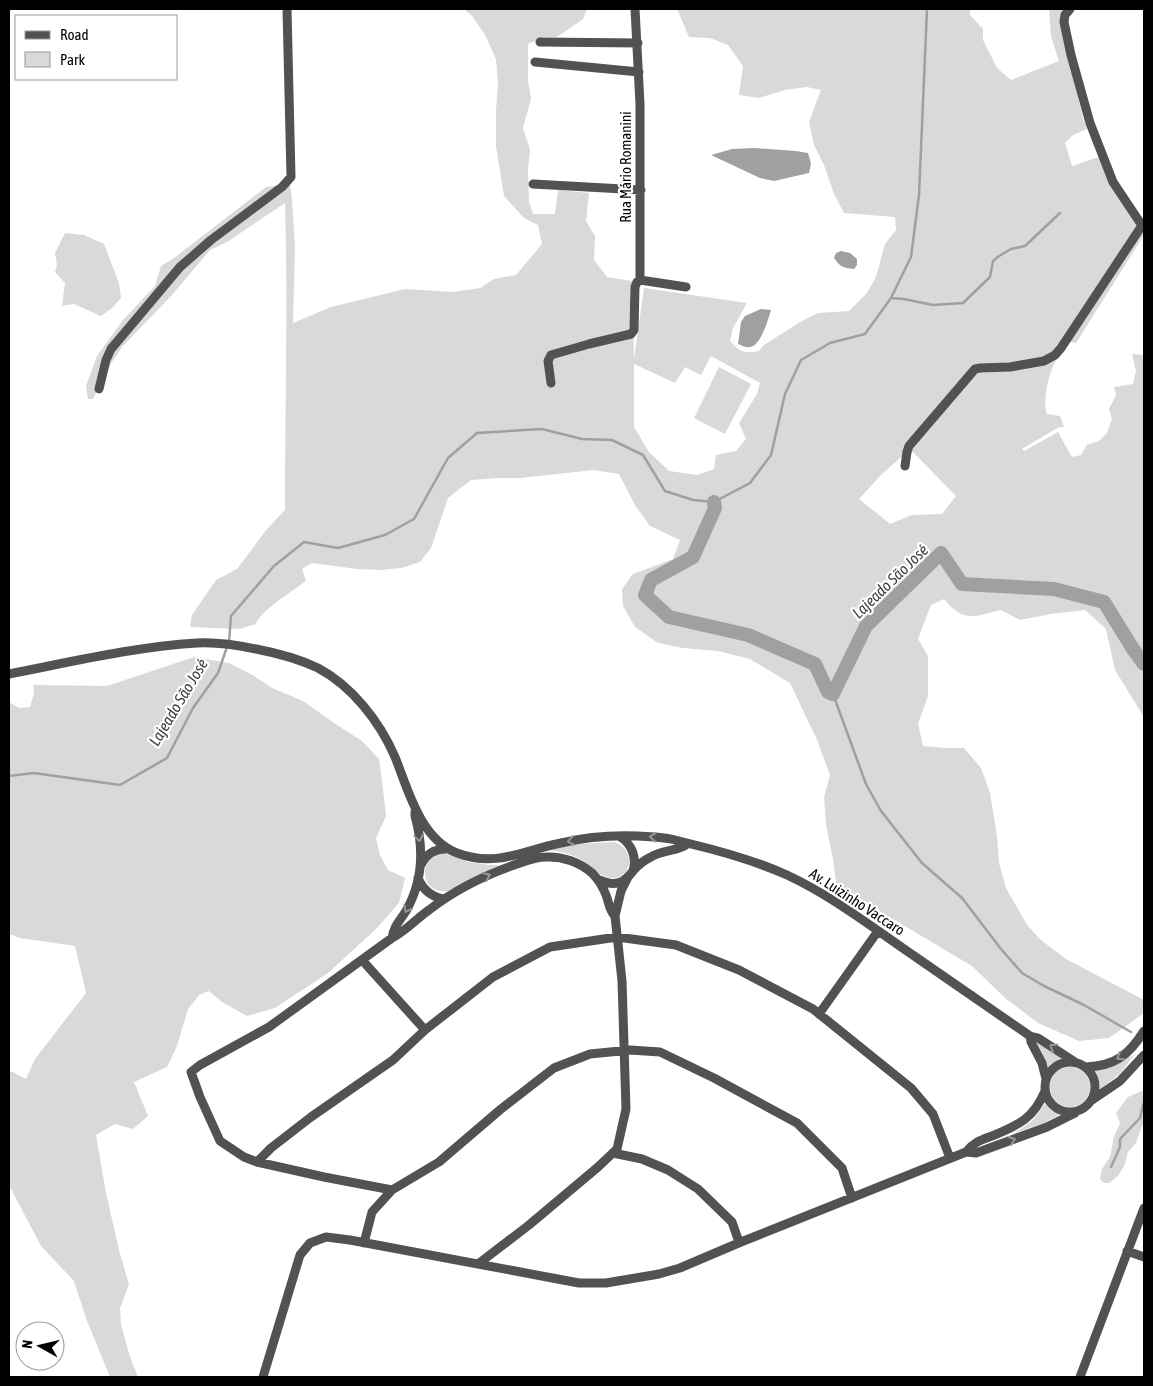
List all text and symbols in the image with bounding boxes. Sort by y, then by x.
legend [15,15,178,80]
text: Road [60,26,89,43]
text: Park [60,51,85,68]
street label: Rua Mário Romanini [617,111,634,223]
water label: Lajeado São José [848,540,932,622]
water label: Lajeado São José [145,655,212,749]
one-way arrow [649,832,657,843]
one-way arrow [414,833,424,842]
one-way arrow [566,835,575,845]
street label: Av. Luizinho Vaccaro [806,864,908,939]
one-way arrow [482,872,491,882]
one-way arrow [403,904,413,913]
one-way arrow [1049,1044,1058,1054]
one-way arrow [1117,1051,1126,1061]
one-way arrow [1007,1136,1016,1146]
north arrow [15,1321,65,1371]
text: N [19,1339,36,1349]

